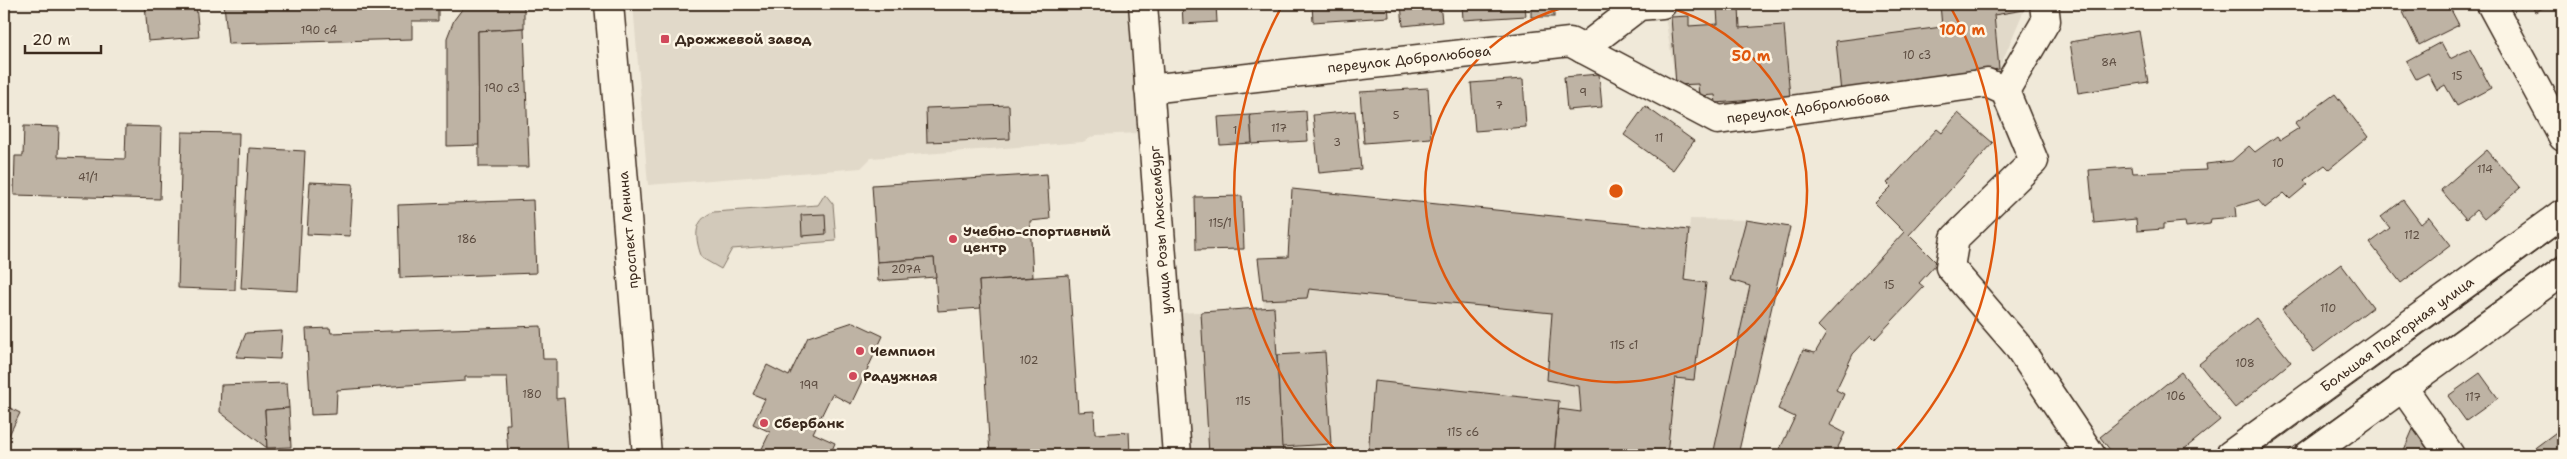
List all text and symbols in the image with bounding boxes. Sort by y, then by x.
text: 100 m [1939,20,1985,40]
scale bar [25,22,101,54]
house number: 190 с4 [301,23,337,38]
text: 20 m [32,30,71,50]
place label: Дрожжевой завод [675,30,812,48]
marker: Дрожжевой завод [659,33,671,45]
street label: переулок Добролюбова [1326,41,1492,77]
text: 50 m [1732,46,1771,66]
house number: 10 с3 [1903,48,1931,63]
house number: 8А [2101,55,2117,70]
house number: 15 [2451,69,2463,84]
house number: 190 с3 [484,81,520,96]
house number: 9 [1579,85,1587,100]
street label: переулок Добролюбова [1725,87,1891,127]
house number: 7 [1495,98,1503,113]
house number: 5 [1393,108,1400,123]
house number: 117 [1271,121,1287,136]
house number: 1 [1233,123,1237,138]
house number: 11 [1655,131,1663,146]
house number: 3 [1333,135,1341,150]
street label: улица Розы Люксембург [1145,144,1175,315]
house number: 10 [2272,156,2284,171]
house number: 114 [2477,162,2493,177]
house number: 41/1 [78,170,98,185]
street label: проспект Ленина [614,170,642,289]
centre of rings [1607,182,1625,200]
house number: 115/1 [1208,216,1232,231]
place label: Учебно-спортивный центр [963,222,1111,256]
house number: 112 [2404,228,2420,243]
house number: 186 [457,232,477,247]
marker: Учебно-спортивный центр [947,233,959,245]
house number: 207А [891,262,921,277]
street label: Большая Подгорная улица [2317,272,2477,396]
house number: 15 [1883,278,1895,293]
house number: 110 [2320,301,2336,316]
house number: 115 с1 [1610,338,1638,353]
place label: Чемпион [870,342,935,360]
marker: Чемпион [854,345,866,357]
house number: 102 [1019,353,1039,368]
house number: 108 [2235,356,2255,371]
place label: Радужная [863,367,938,385]
marker: Радужная [847,370,859,382]
house number: 199 [799,378,819,393]
house number: 180 [522,387,542,402]
house number: 106 [2166,389,2186,404]
house number: 117 [2465,390,2481,405]
house number: 115 [1235,394,1251,409]
place label: Сбербанк [774,414,844,432]
marker: Сбербанк [758,417,770,429]
house number: 115 с6 [1447,425,1479,440]

